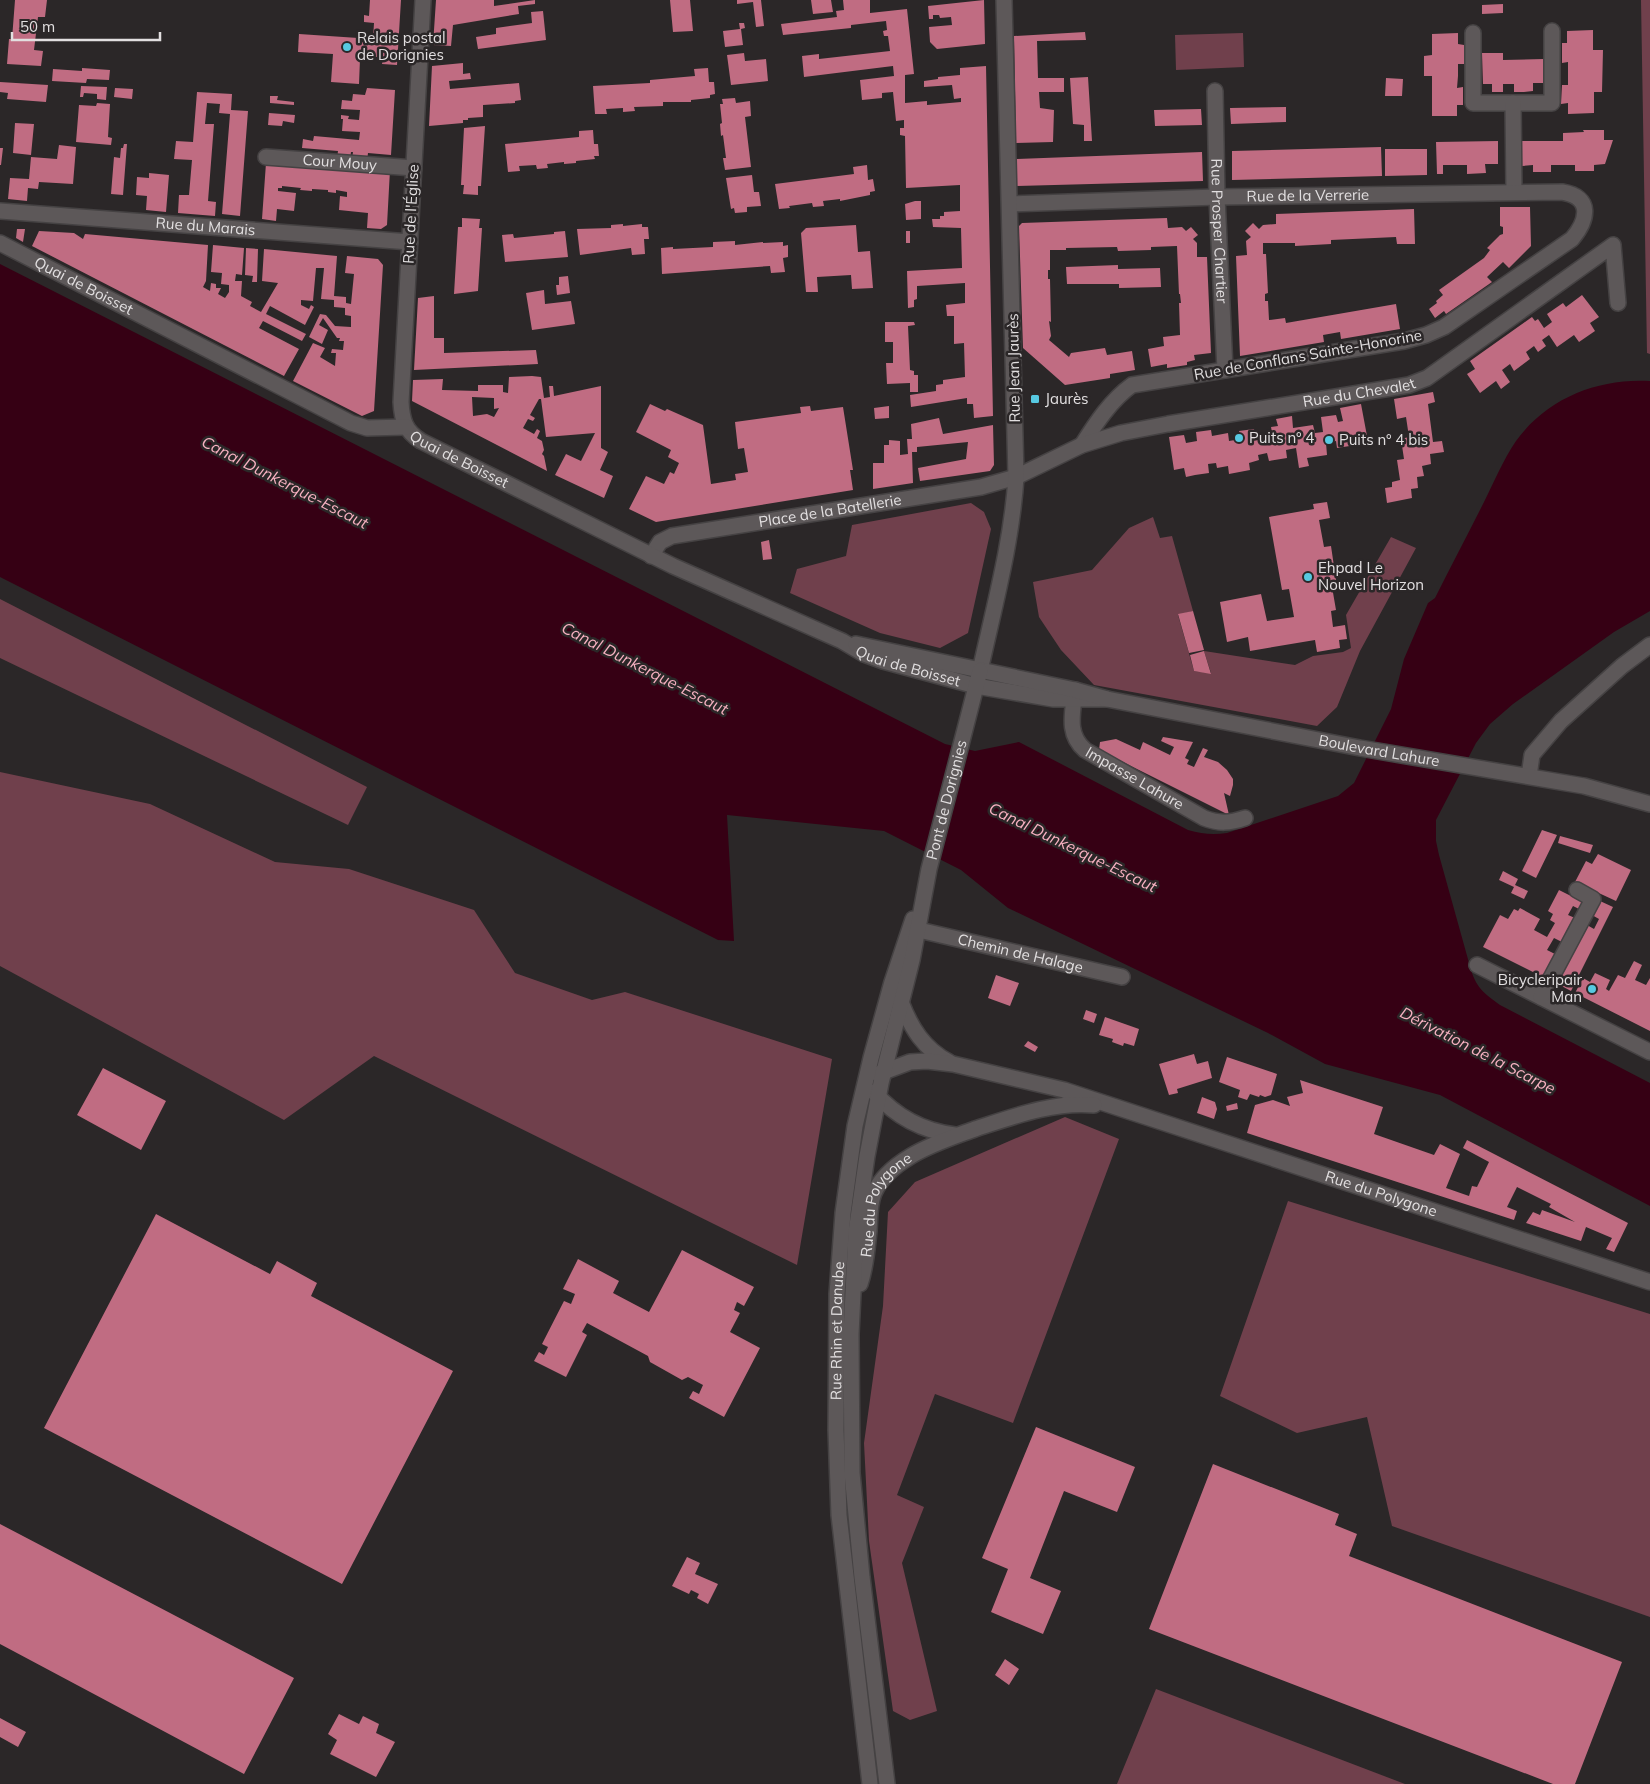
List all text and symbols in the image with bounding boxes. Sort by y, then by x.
scale bar [12,10,160,42]
text: 50 m [20,17,55,36]
place label: Relais postal de Dorignies [357,28,446,64]
marker: Relais postal de Dorignies [341,41,353,53]
street label: Cour Mouy [302,150,378,174]
street label: Rue Prosper Chartier [1207,158,1232,304]
street label: Rue de l'Église [398,164,423,264]
street label: Rue de la Verrerie [1246,185,1369,206]
street label: Rue du Marais [155,213,256,239]
street label: Quai de Boisset [31,252,137,319]
street label: Rue Jean Jaurès [1003,313,1024,423]
street label: Rue de Conflans Sainte-Honorine [1192,325,1423,384]
street label: Rue du Chevalet [1301,373,1418,411]
place label: Jaurès [1045,389,1089,408]
marker: Jaurès [1029,393,1041,405]
street label: Quai de Boisset [406,426,512,492]
place label: Puits n° 4 [1249,428,1314,447]
place label: Puits n° 4 bis [1339,430,1428,449]
water label: Canal Dunkerque-Escaut [198,431,372,533]
marker: Puits n° 4 [1233,432,1245,444]
marker: Puits n° 4 bis [1323,434,1335,446]
street label: Place de la Batellerie [757,490,903,531]
place label: Ehpad Le Nouvel Horizon [1318,558,1424,594]
marker: Ehpad Le Nouvel Horizon [1302,571,1314,583]
water label: Canal Dunkerque-Escaut [558,617,732,719]
street label: Quai de Boisset [852,641,962,690]
street label: Boulevard Lahure [1317,730,1441,770]
street label: Pont de Dorignies [922,738,971,862]
street label: Impasse Lahure [1082,742,1187,813]
water label: Canal Dunkerque-Escaut [986,798,1161,897]
street label: Chemin de Halage [956,929,1085,977]
place label: Bicycleripair Man [1498,970,1583,1006]
marker: Bicycleripair Man [1586,983,1598,995]
water label: Dérivation de la Scarpe [1397,1002,1559,1098]
street label: Rue du Polygone [856,1148,915,1258]
street label: Rue du Polygone [1323,1166,1440,1221]
street label: Rue Rhin et Danube [826,1261,848,1400]

